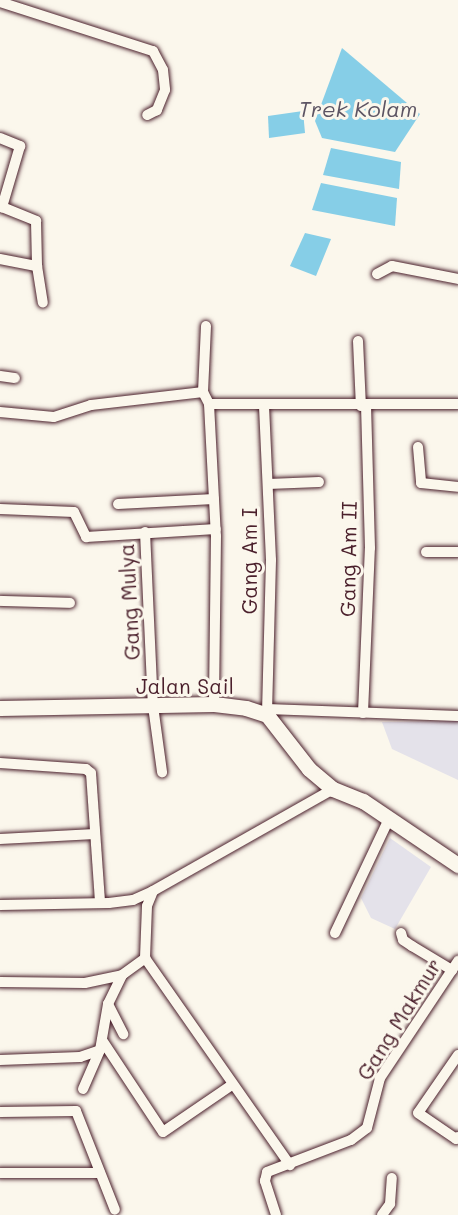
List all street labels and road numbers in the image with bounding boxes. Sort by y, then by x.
street label: Gang Am II [334,501,362,617]
street label: Gang Am I [236,508,262,614]
street label: Gang Mulya [113,543,145,661]
street label: Jalan Sail [136,673,234,699]
street label: Gang Makmur [352,953,446,1085]

